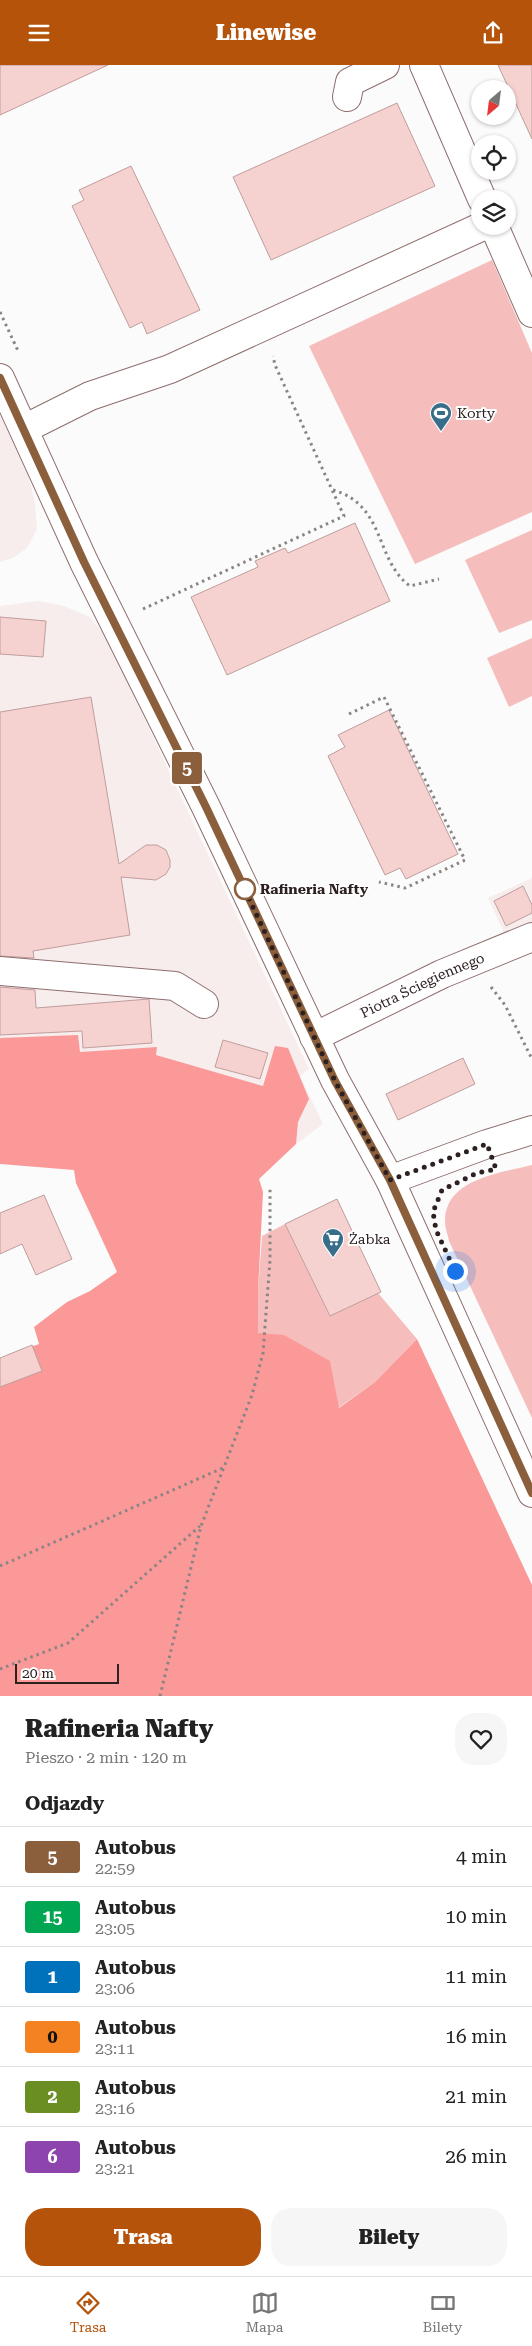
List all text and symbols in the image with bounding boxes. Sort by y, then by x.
icon: menu [25,19,53,47]
icon: share [479,19,507,47]
text: Linewise [216,20,316,45]
north arrow [471,80,516,125]
map controls [471,80,516,235]
button: locate [471,135,516,180]
button: layers [471,190,516,235]
sports icon: Korty [429,401,453,432]
place label: Korty [457,405,496,421]
line badge: 5 [171,752,203,784]
text: 5 [182,757,192,778]
marker: Rafineria Nafty [234,878,256,900]
place label: Rafineria Nafty [260,881,369,897]
street label: Piotra Ściegiennego [358,950,487,1021]
supermarket icon: Żabka [321,1227,345,1258]
place label: Żabka [349,1231,391,1247]
your location [443,1259,468,1284]
scale bar [15,1661,119,1684]
text: 20 m [22,1665,54,1681]
button: heart [455,1713,507,1765]
text: Rafineria Nafty [25,1715,213,1743]
text: Pieszo · 2 min · 120 m [25,1748,187,1767]
text: Odjazdy [25,1792,104,1815]
text: Autobus [95,1836,176,1859]
text: 4 min [456,1845,507,1868]
text: 5 [47,1846,58,1867]
text: 22:59 [95,1859,135,1878]
text: Autobus [95,1896,176,1919]
text: 10 min [445,1905,507,1928]
text: 15 [42,1906,63,1927]
text: 23:05 [95,1919,135,1938]
text: Autobus [95,1956,176,1979]
text: 11 min [445,1965,507,1988]
text: 1 [47,1966,58,1987]
text: 23:06 [95,1979,135,1998]
text: Autobus [95,2016,176,2039]
text: 16 min [445,2025,507,2048]
text: 0 [47,2026,58,2047]
text: 23:11 [95,2039,135,2058]
text: Autobus [95,2076,176,2099]
text: 21 min [445,2085,507,2108]
text: 2 [47,2086,58,2107]
text: 23:16 [95,2099,135,2118]
text: Autobus [95,2136,176,2159]
text: 26 min [445,2145,507,2168]
text: 6 [47,2146,58,2167]
text: 23:21 [95,2159,135,2178]
button: Trasa [25,2208,261,2266]
button: Bilety [271,2208,507,2266]
tab: Trasa [70,2289,106,2335]
tab: Mapa [246,2289,283,2335]
tab: Bilety [423,2289,462,2335]

